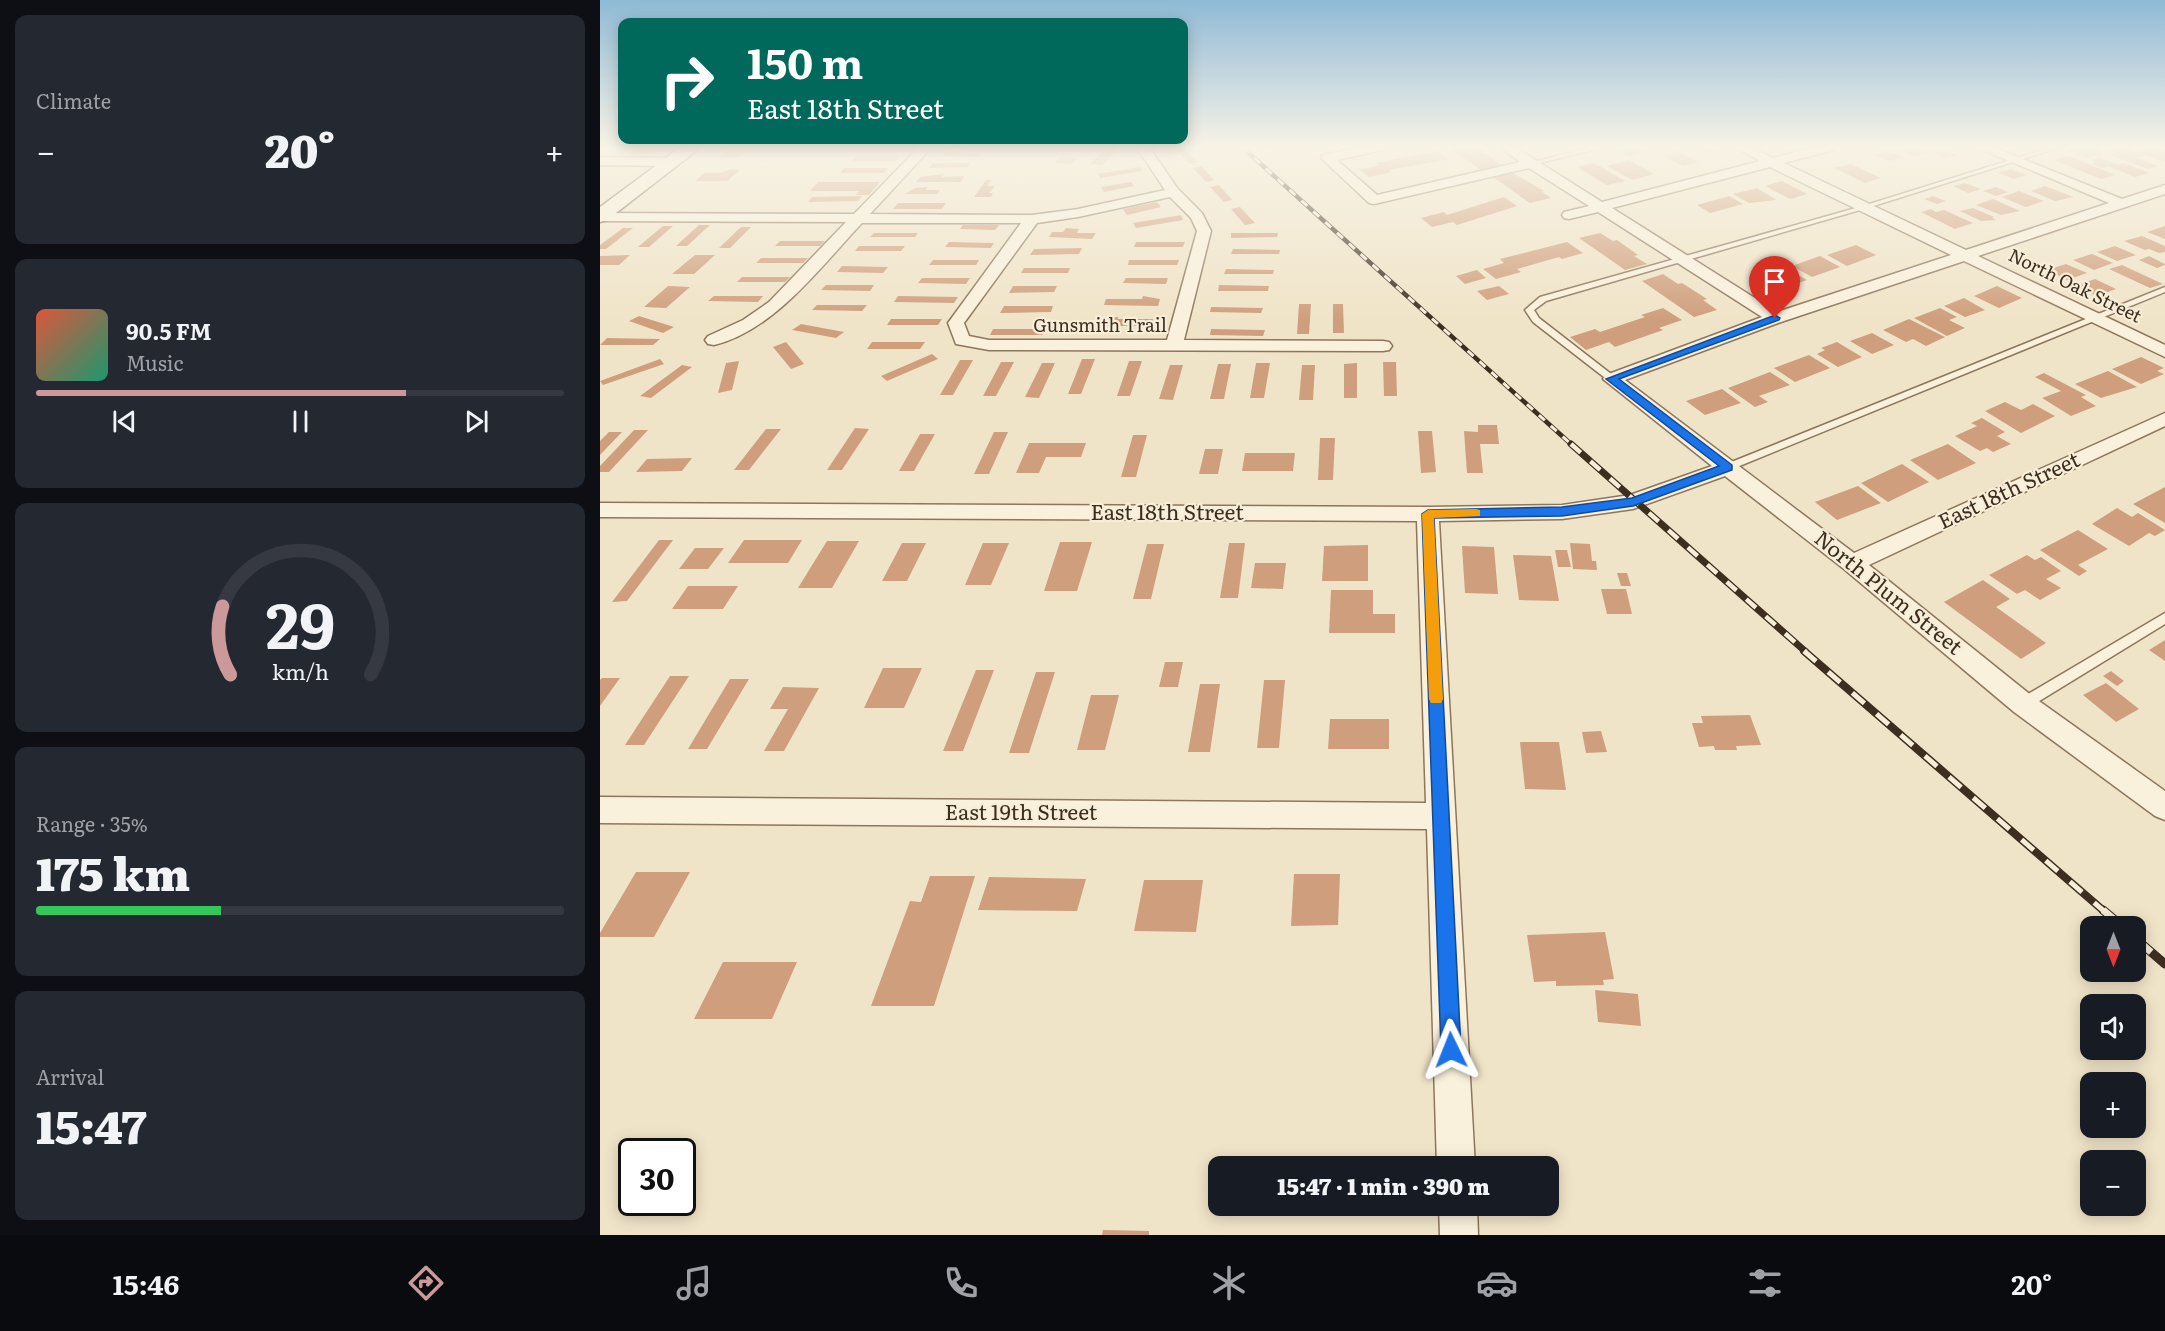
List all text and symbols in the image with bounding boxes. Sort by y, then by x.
text: 150 m [747,30,863,92]
icon: right [648,42,726,120]
text: Climate [36,85,111,115]
text: East 18th Street [747,87,944,127]
text: 20° [265,115,335,182]
text: − [36,125,55,174]
text: + [545,125,564,174]
street label: North Oak Street [2004,241,2147,329]
pin [1749,256,1800,318]
icon: arrive [1758,265,1791,298]
street label: Gunsmith Trail [1033,311,1167,338]
text: 90.5 FM [126,314,211,347]
text: Music [126,347,183,377]
icon: previous [108,405,141,438]
icon: pause [284,405,317,438]
icon: next [460,405,493,438]
street label: East 18th Street [1932,442,2084,535]
street label: East 18th Street [1090,495,1244,526]
street label: North Plum Street [1809,522,1971,661]
text: 29 [265,576,335,668]
text: km/h [271,655,329,687]
street label: East 19th Street [945,795,1098,826]
text: Range · 35% [36,808,148,838]
text: 175 km [36,838,190,905]
north arrow [2080,916,2146,982]
map controls [2080,916,2146,1216]
button: sound [2080,994,2146,1060]
position arrow [1419,1018,1483,1082]
text: Arrival [36,1061,104,1091]
button: + [2080,1072,2146,1138]
text: 15:47 [36,1091,146,1158]
speed limit sign: 30 [618,1138,696,1216]
button: − [2080,1150,2146,1216]
text: 15:47 · 1 min · 390 m [1277,1169,1490,1202]
icon: directions [405,1262,447,1304]
icon: music [673,1262,715,1304]
icon: phone [940,1262,982,1304]
icon: climate [1208,1262,1250,1304]
icon: car [1476,1262,1518,1304]
icon: filters [1744,1262,1786,1304]
text: 15:46 [113,1263,179,1303]
text: 20° [2011,1263,2052,1303]

